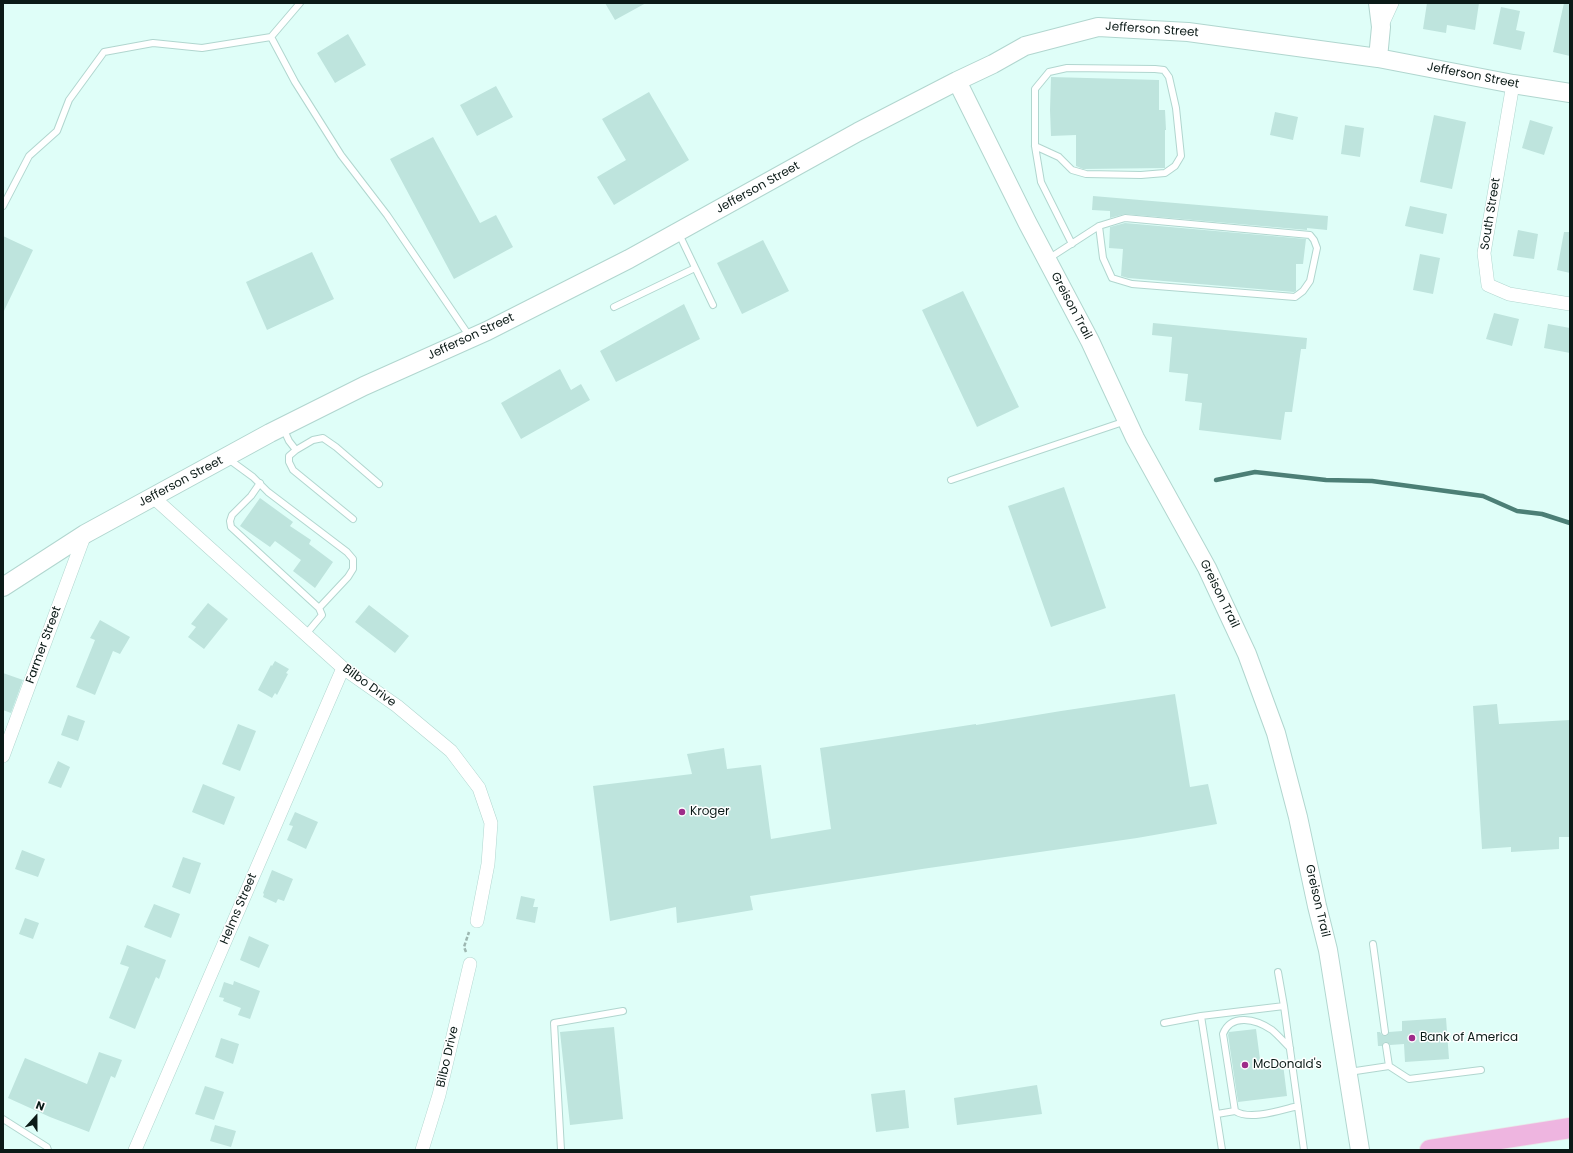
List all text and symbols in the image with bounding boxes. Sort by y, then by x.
street label: Jefferson Street [1105,20,1199,40]
street label: Jefferson Street [1426,60,1520,92]
street label: Jefferson Street [714,159,802,217]
street label: South Street [1478,177,1504,251]
street label: Greison Trail [1047,270,1095,342]
street label: Jefferson Street [426,311,516,363]
street label: Jefferson Street [136,454,226,510]
street label: Greison Trail [1196,558,1242,630]
street label: Farmer Street [23,604,65,686]
street label: Bilbo Drive [340,662,398,710]
place label: Kroger [690,805,729,819]
marker: Kroger [677,807,687,817]
street label: Greison Trail [1302,863,1332,939]
street label: Helms Street [218,871,260,947]
street label: Bilbo Drive [434,1025,462,1089]
place label: Bank of America [1420,1031,1518,1045]
marker: Bank of America [1407,1033,1417,1043]
place label: McDonald's [1253,1058,1322,1072]
marker: McDonald's [1240,1060,1250,1070]
north arrow [16,1097,56,1137]
text: N [34,1097,47,1115]

